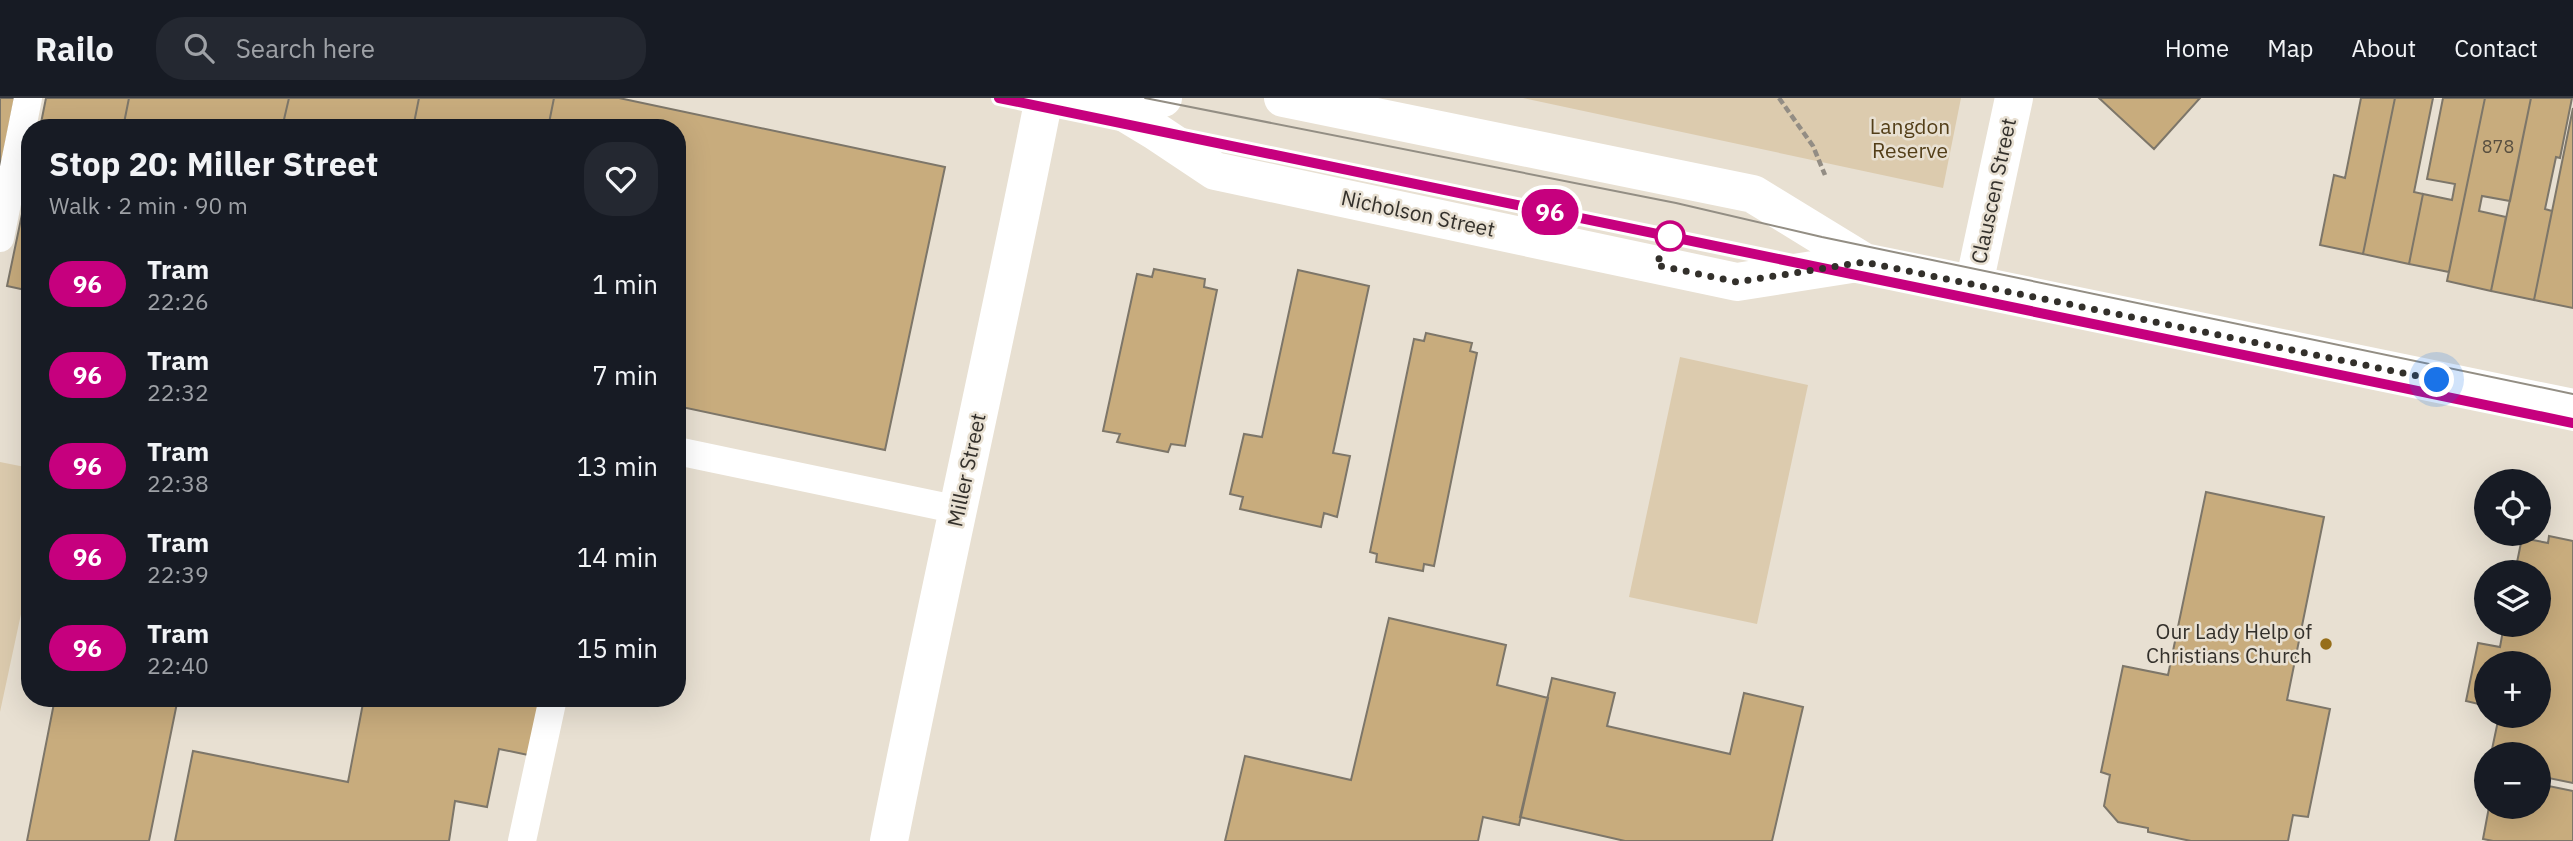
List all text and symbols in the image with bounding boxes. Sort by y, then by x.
search box [156,17,646,80]
text: Railo [35,27,114,70]
icon: search [180,29,218,67]
text: Search here [236,31,375,65]
text: Home [2165,32,2229,64]
text: Map [2267,32,2313,64]
text: About [2351,32,2416,64]
text: Contact [2454,32,2538,64]
park label: Langdon Reserve [1870,112,1950,164]
street label: Clauscen Street [1964,115,2022,266]
house number: 878 [2482,135,2514,158]
text: Stop 20: Miller Street [49,142,379,185]
button: heart [584,142,658,216]
street label: Nicholson Street [1339,183,1498,243]
line badge: 96 [1518,189,1582,235]
text: Walk · 2 min · 90 m [49,190,248,220]
text: 96 [1536,196,1564,228]
unlabelled marker [1655,221,1685,251]
text: Tram [147,252,209,286]
text: 1 min [592,267,658,301]
text: 96 [73,268,102,300]
text: 22:26 [147,286,209,316]
text: Tram [147,343,209,377]
text: 7 min [592,358,658,392]
text: 96 [73,359,102,391]
your location [2419,362,2454,397]
text: 22:32 [147,377,209,407]
street label: Miller Street [940,410,992,529]
text: Tram [147,434,209,468]
text: 13 min [577,449,658,483]
text: 96 [73,450,102,482]
text: 22:38 [147,468,209,498]
map controls [2474,469,2551,819]
button: locate [2474,469,2551,546]
text: Tram [147,525,209,559]
text: 14 min [577,540,658,574]
text: 96 [73,541,102,573]
text: 22:39 [147,559,209,589]
button: layers [2474,560,2551,637]
text: Tram [147,616,209,650]
place label: Our Lady Help of Christians Church [2146,617,2312,669]
text: 15 min [577,631,658,665]
text: 96 [73,632,102,664]
marker: Our Lady Help of Christians Church [2318,636,2334,652]
text: 22:40 [147,650,209,680]
button: + [2474,651,2551,728]
button: − [2474,742,2551,819]

